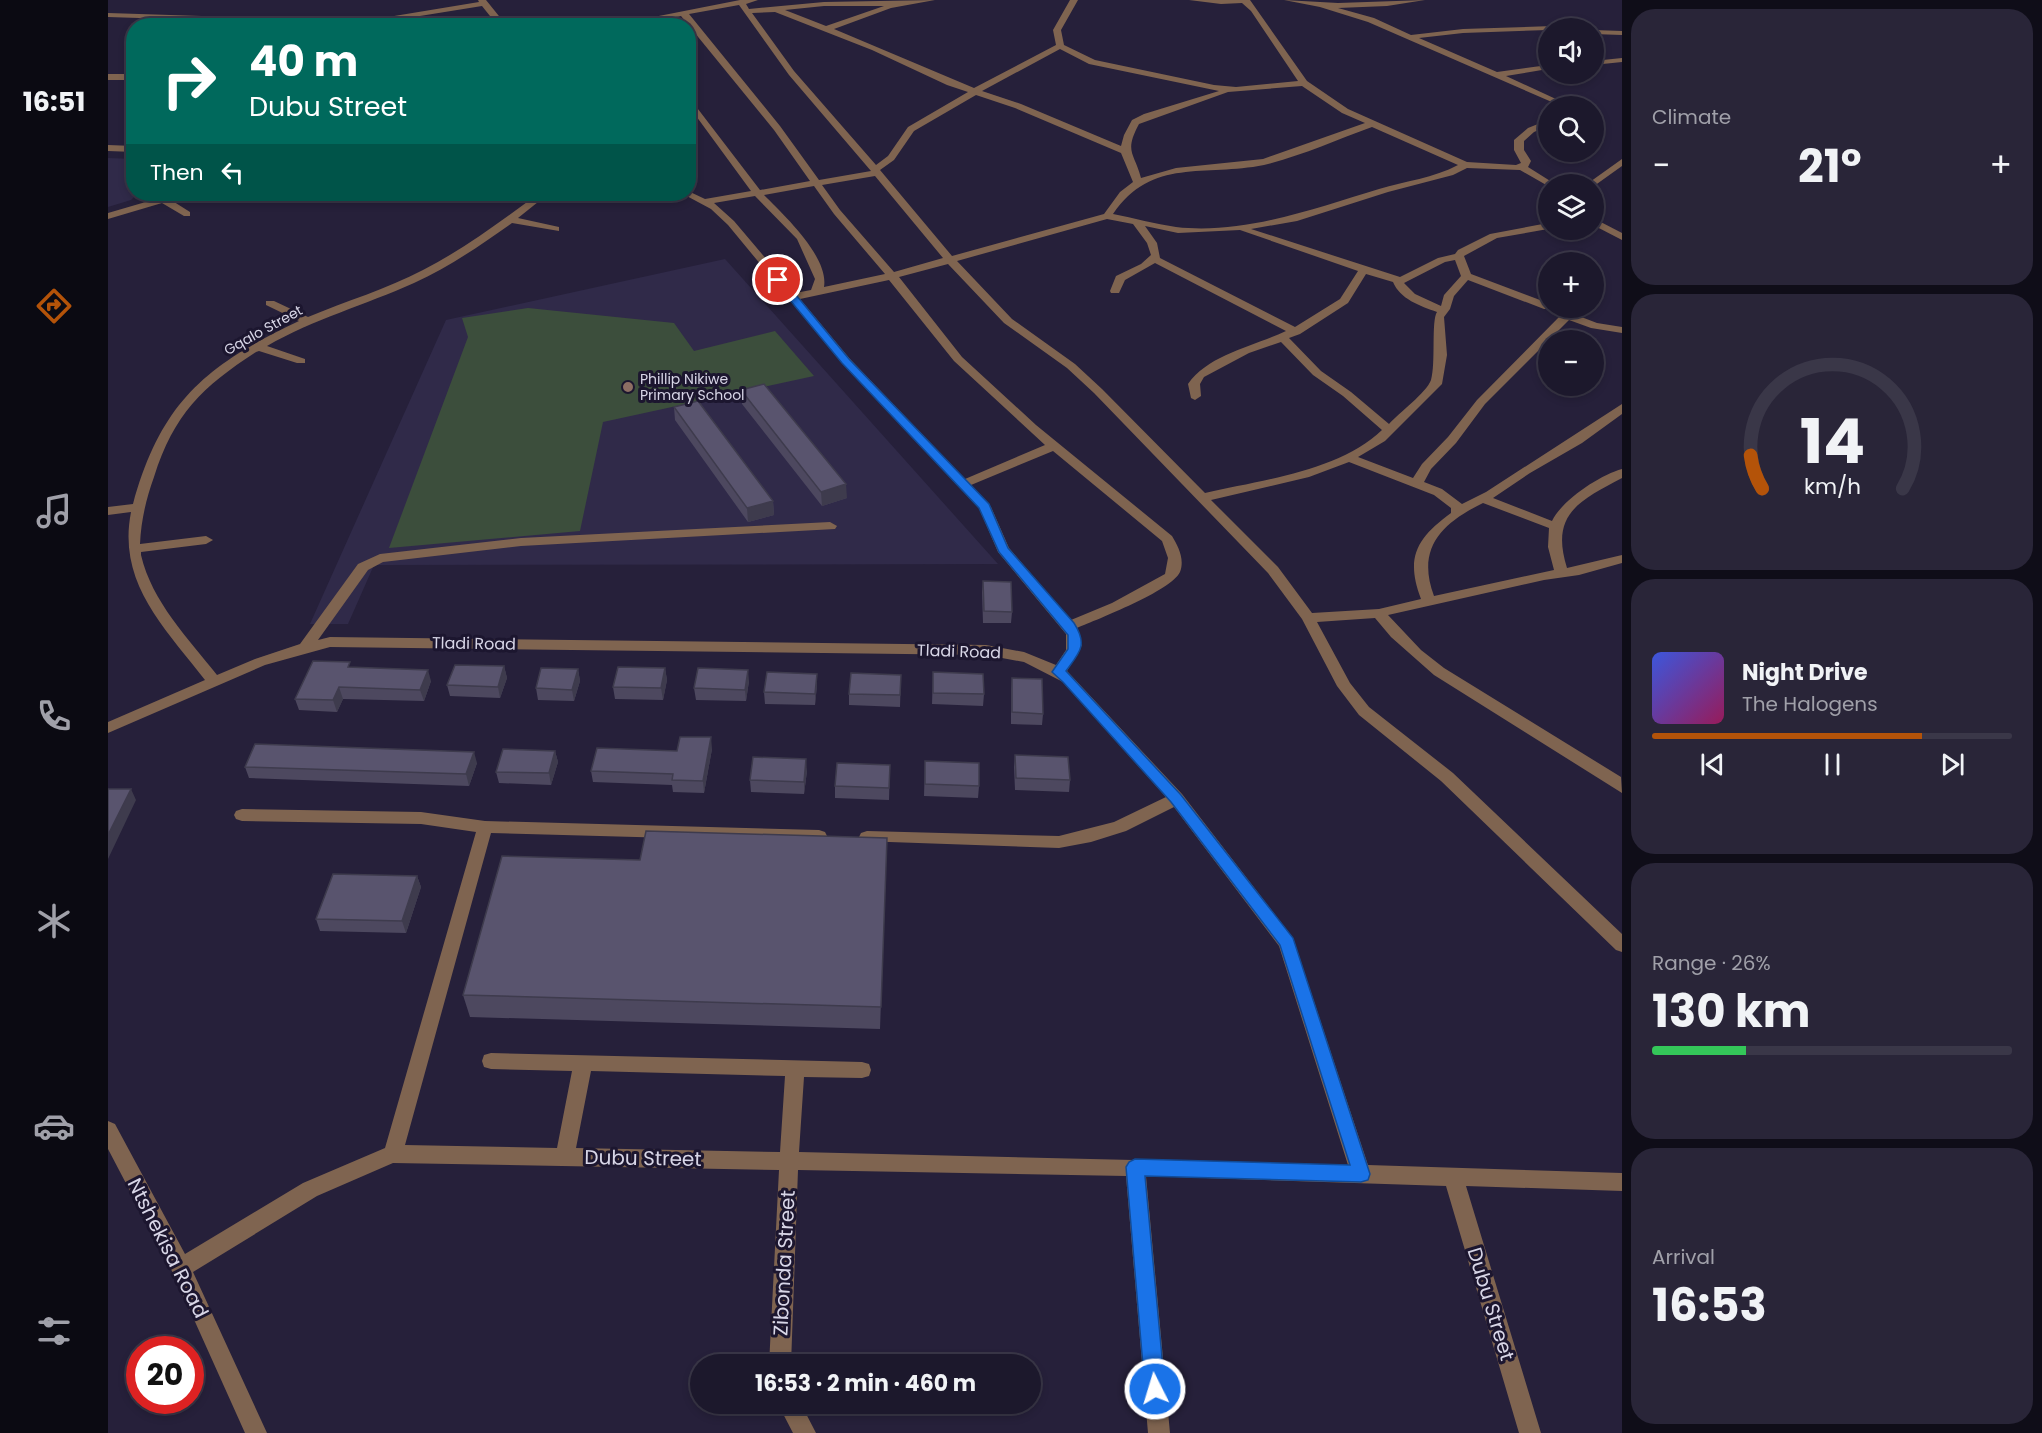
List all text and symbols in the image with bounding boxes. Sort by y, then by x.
map controls [1538,18,1604,396]
button: sound [1538,18,1604,84]
text: 40 m [249,32,358,91]
icon: right [150,42,228,120]
text: 16:51 [23,83,85,120]
text: Dubu Street [249,88,407,125]
button: search [1538,96,1604,162]
text: Climate [1652,103,1731,131]
text: 21° [1798,135,1862,198]
text: − [1652,142,1670,189]
text: + [1989,142,2012,189]
icon: left [216,156,249,189]
text: Then [150,157,204,188]
button: layers [1538,174,1604,240]
button: + [1538,252,1604,318]
pin [752,254,803,305]
icon: arrive [761,263,794,296]
icon: directions [33,285,75,327]
street label: Gqalo Street [220,300,306,360]
button: − [1538,330,1604,396]
place label: Phillip Nikiwe Primary School [640,369,745,405]
marker: Phillip Nikiwe Primary School [621,380,635,394]
text: 14 [1799,397,1865,485]
text: km/h [1803,471,1861,502]
icon: music [33,490,75,532]
street label: Tladi Road [432,631,516,656]
street label: Tladi Road [917,639,1001,664]
text: Night Drive [1742,657,1868,688]
text: The Halogens [1742,690,1878,718]
icon: phone [33,695,75,737]
icon: previous [1696,748,1729,781]
icon: pause [1816,748,1849,781]
icon: next [1936,748,1969,781]
icon: climate [33,900,75,942]
text: Range · 26% [1652,949,1771,977]
text: 130 km [1652,980,1811,1043]
icon: car [33,1105,75,1147]
street label: Dubu Street [584,1143,702,1173]
street label: Ntshekisa Road [121,1173,215,1323]
street label: Zibonda Street [766,1189,802,1337]
text: Arrival [1652,1243,1715,1271]
street label: Dubu Street [1460,1244,1522,1364]
text: 16:53 [1652,1274,1767,1337]
icon: filters [33,1310,75,1352]
speed limit sign: 20 [126,1336,204,1414]
position arrow [1123,1357,1187,1421]
text: 16:53 · 2 min · 460 m [755,1368,976,1399]

